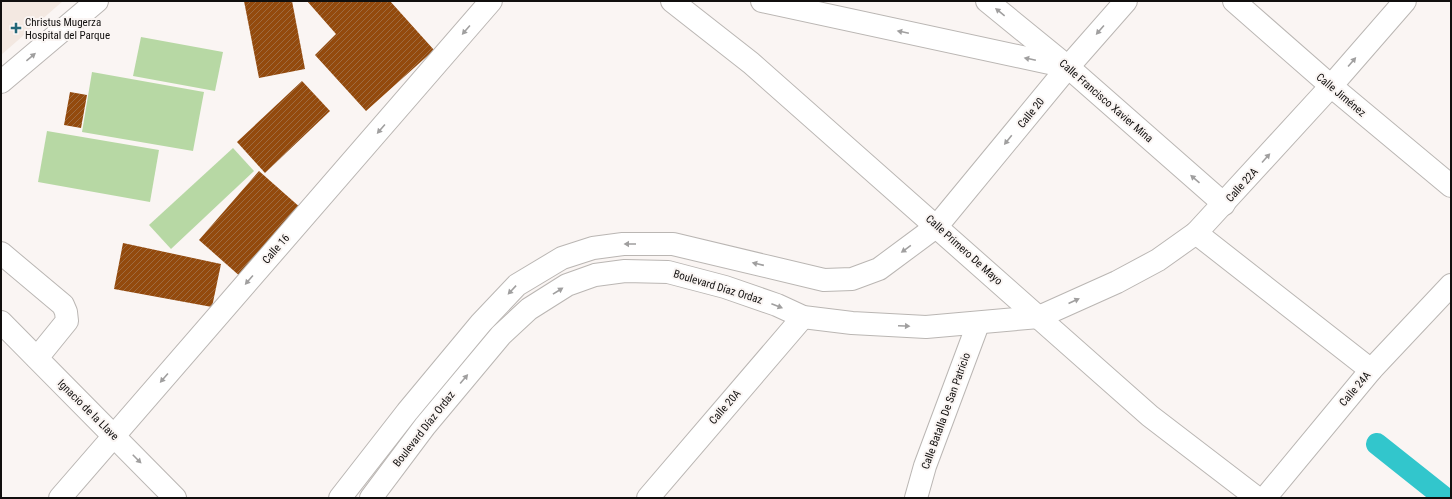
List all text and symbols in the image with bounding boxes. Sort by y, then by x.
one-way arrow [995,7,1006,16]
place label: Christus Mugerza Hospital del Parque [25,16,110,42]
marker: Christus Mugerza Hospital del Parque [10,22,22,34]
one-way arrow [461,25,470,36]
one-way arrow [1096,25,1105,36]
one-way arrow [897,28,909,34]
one-way arrow [25,52,36,61]
one-way arrow [1024,56,1036,62]
one-way arrow [1348,56,1357,67]
street label: Calle Francisco Xavier Mina [1057,57,1155,145]
street label: Calle Jiménez [1314,70,1369,120]
street label: Calle 20 [1015,95,1047,131]
one-way arrow [376,123,385,134]
one-way arrow [1003,135,1012,146]
one-way arrow [1261,153,1270,164]
street label: Calle 22A [1223,165,1261,205]
one-way arrow [1189,174,1200,183]
street label: Calle Primero De Mayo [923,212,1005,288]
street label: Calle 16 [260,231,292,267]
one-way arrow [623,241,636,247]
one-way arrow [901,245,911,253]
one-way arrow [752,261,764,267]
street label: Boulevard Díaz Ordaz [672,267,764,307]
one-way arrow [245,274,254,285]
one-way arrow [507,285,517,295]
one-way arrow [553,287,563,295]
one-way arrow [1069,298,1080,304]
one-way arrow [771,303,783,309]
one-way arrow [898,323,910,330]
street label: Calle Batalla De San Patricio [919,350,973,471]
street label: Calle 24A [1337,368,1374,409]
one-way arrow [160,373,169,383]
one-way arrow [459,374,468,384]
street label: Ignacio de la Llave [55,377,121,443]
street label: Calle 20A [706,387,744,427]
street label: Boulevard Díaz Ordaz [390,388,458,469]
one-way arrow [132,454,141,464]

